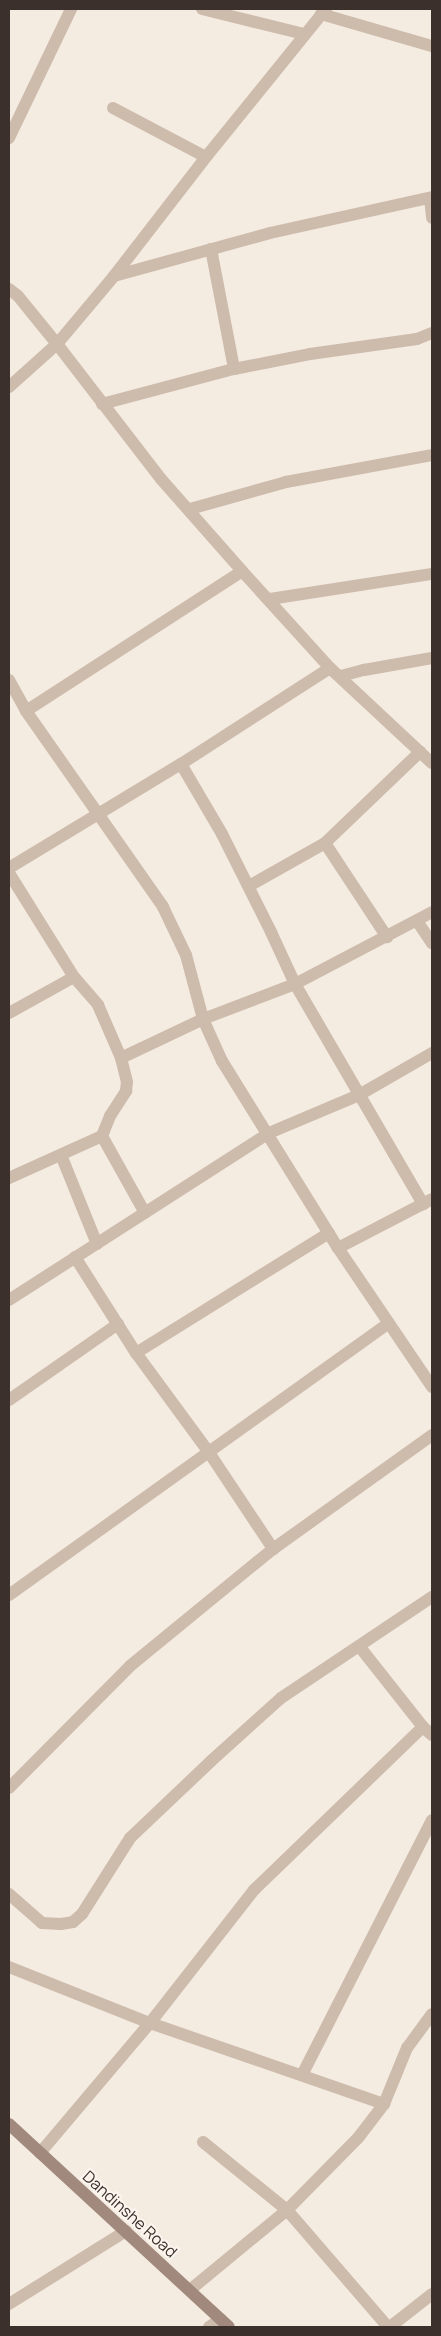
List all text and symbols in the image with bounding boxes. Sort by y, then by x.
street label: Dandinshe Road [79,2167,181,2261]

